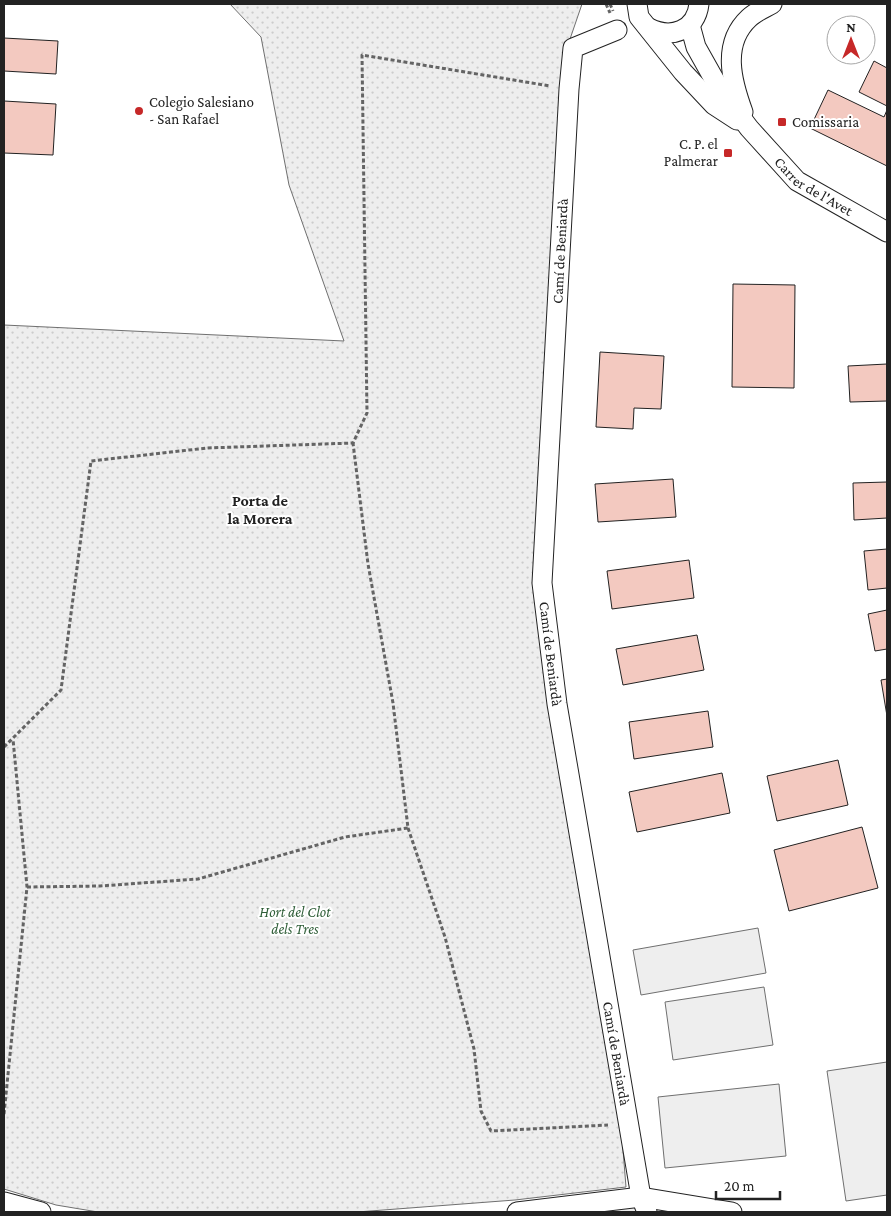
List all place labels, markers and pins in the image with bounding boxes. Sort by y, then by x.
place label: Colegio Salesiano - San Rafael [149,94,254,127]
marker: Colegio Salesiano - San Rafael [133,105,145,117]
place label: Comissaria [792,114,859,130]
marker: Comissaria [776,116,788,128]
place label: C. P. el Palmerar [664,136,719,169]
marker: C. P. el Palmerar [722,147,734,159]

